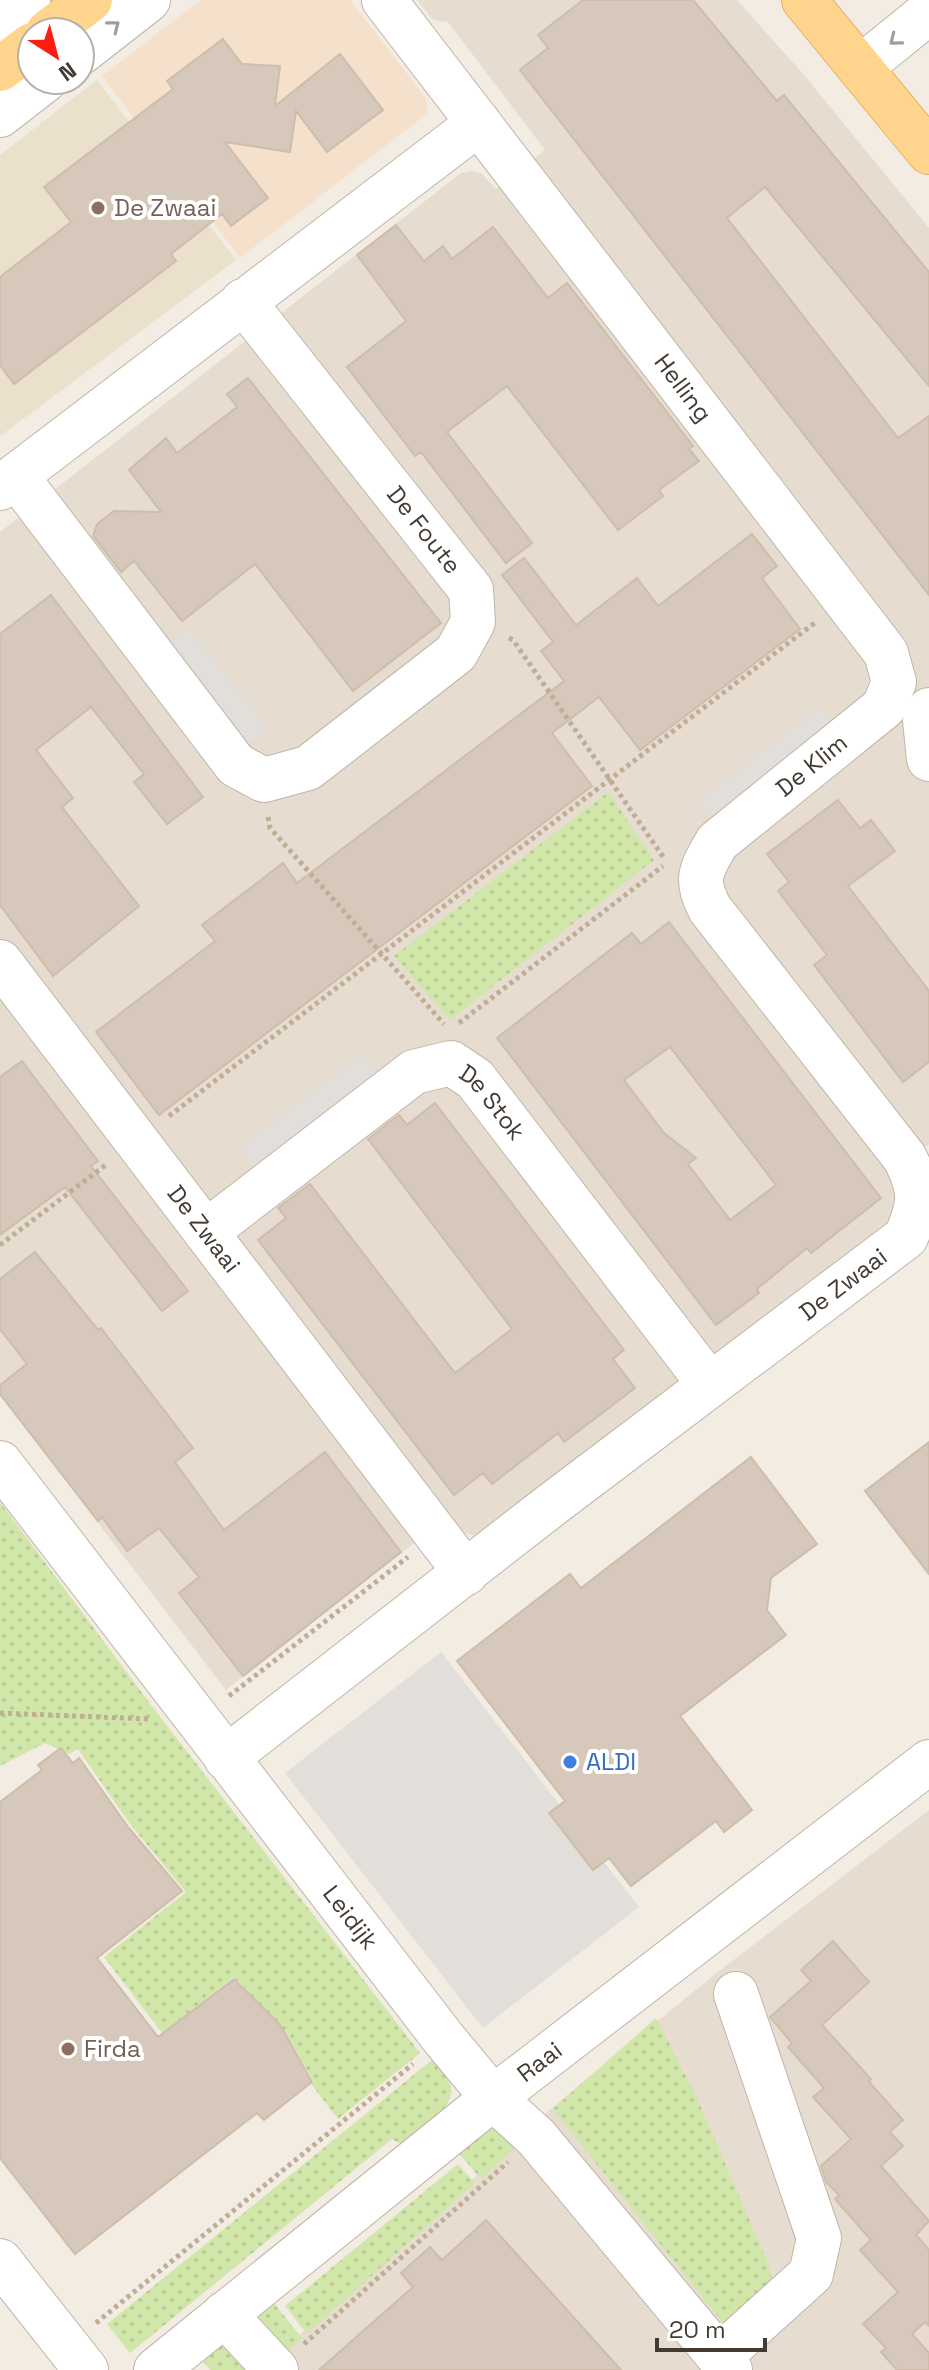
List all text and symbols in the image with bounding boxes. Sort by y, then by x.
north arrow [16,16,96,96]
one-way arrow [105,22,120,36]
one-way arrow [889,30,904,45]
text: N [54,57,82,88]
place label: De Zwaai [114,192,216,223]
marker: De Zwaai [89,199,107,217]
street label: Helling [648,347,719,428]
street label: De Foute [380,479,468,580]
street label: De Klim [769,727,854,803]
street label: De Stok [453,1057,532,1146]
street label: De Zwaai [161,1179,248,1279]
street label: De Zwaai [793,1241,893,1327]
place label: ALDI [586,1746,636,1777]
marker: ALDI [561,1753,579,1771]
street label: Leidijk [316,1879,386,1956]
place label: Firda [84,2033,141,2064]
street label: Raai [511,2035,568,2089]
marker: Firda [59,2040,77,2058]
scale bar [657,2302,765,2352]
text: 20 m [669,2314,726,2345]

